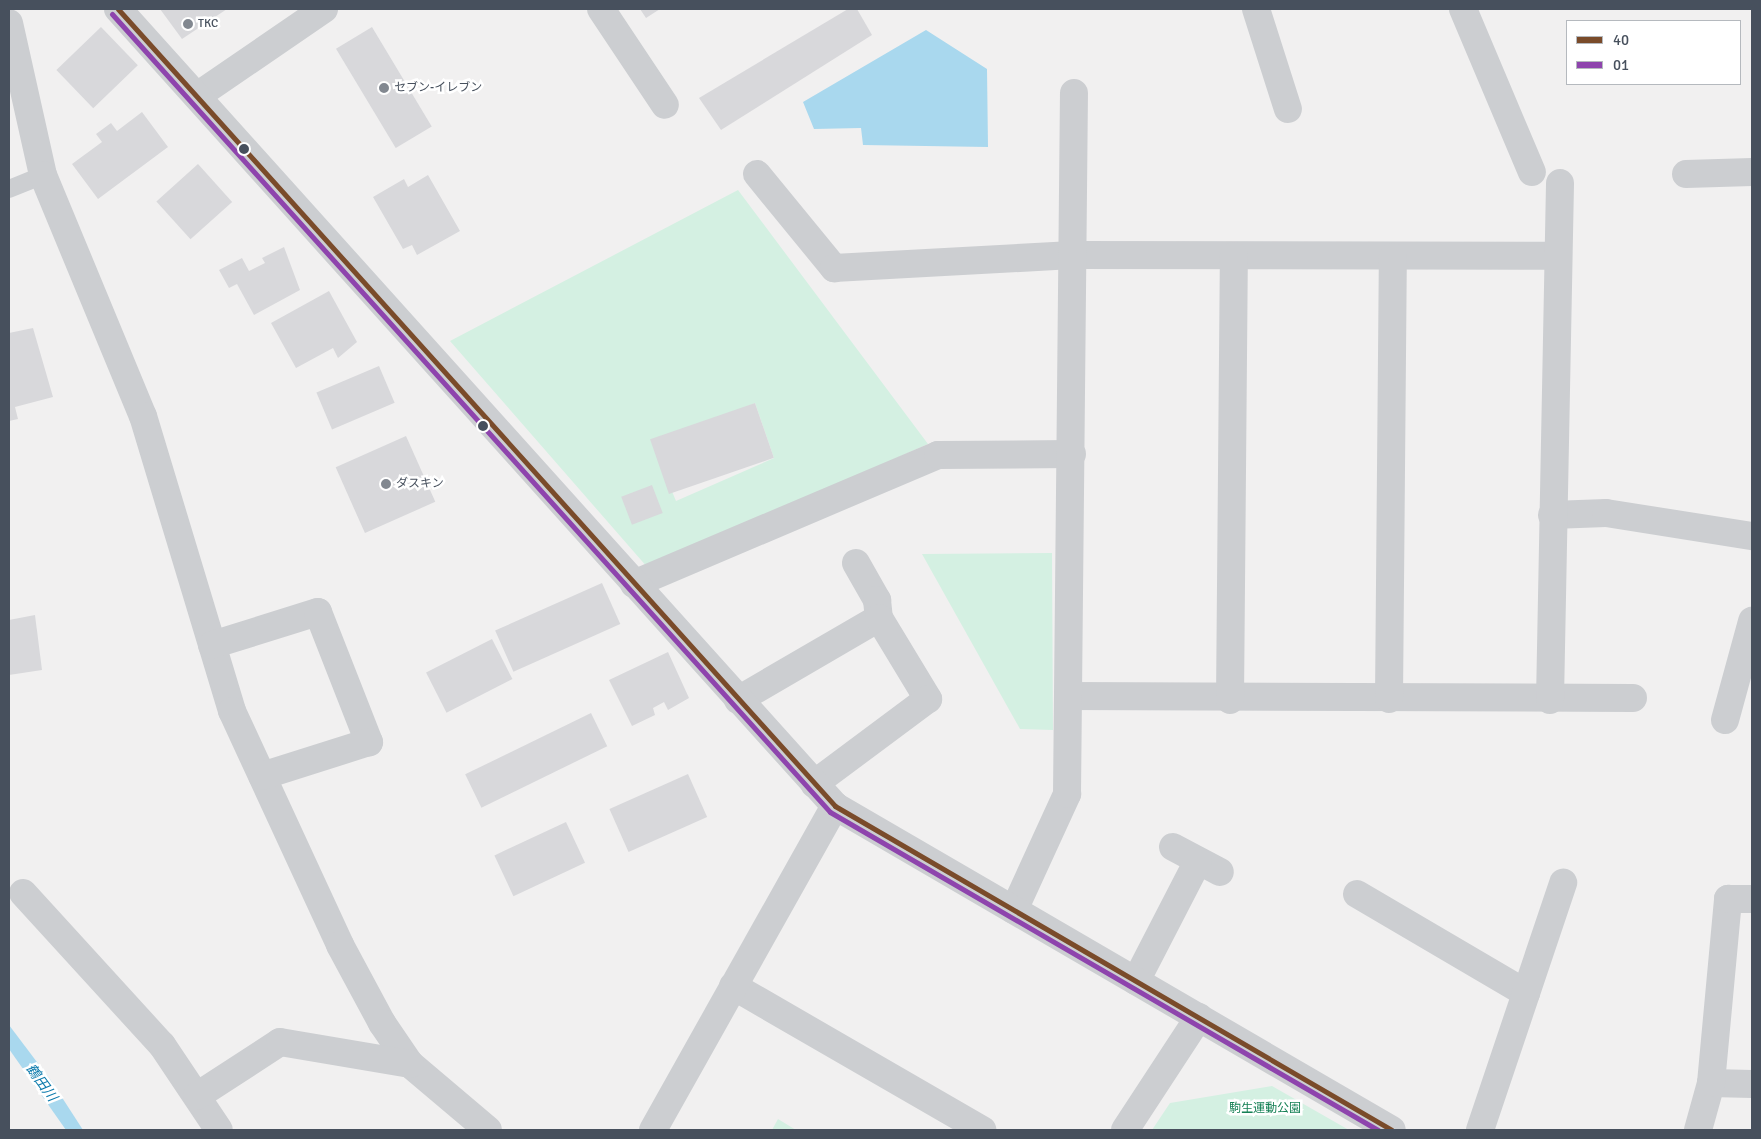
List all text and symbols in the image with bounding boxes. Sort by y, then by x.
place label: TKC [198,17,218,31]
marker: TKC [182,18,194,30]
legend [1566,20,1741,85]
text: 40 [1613,31,1629,49]
text: 01 [1613,56,1629,74]
place label: セブン-イレブン [394,81,482,95]
marker: セブン-イレブン [378,82,390,94]
unlabelled marker [239,144,249,154]
unlabelled marker [478,421,488,431]
place label: ダスキン [396,477,444,491]
marker: ダスキン [380,478,392,490]
water label: 鶴田川 [22,1061,60,1105]
park label: 駒生運動公園 [1229,1102,1301,1116]

